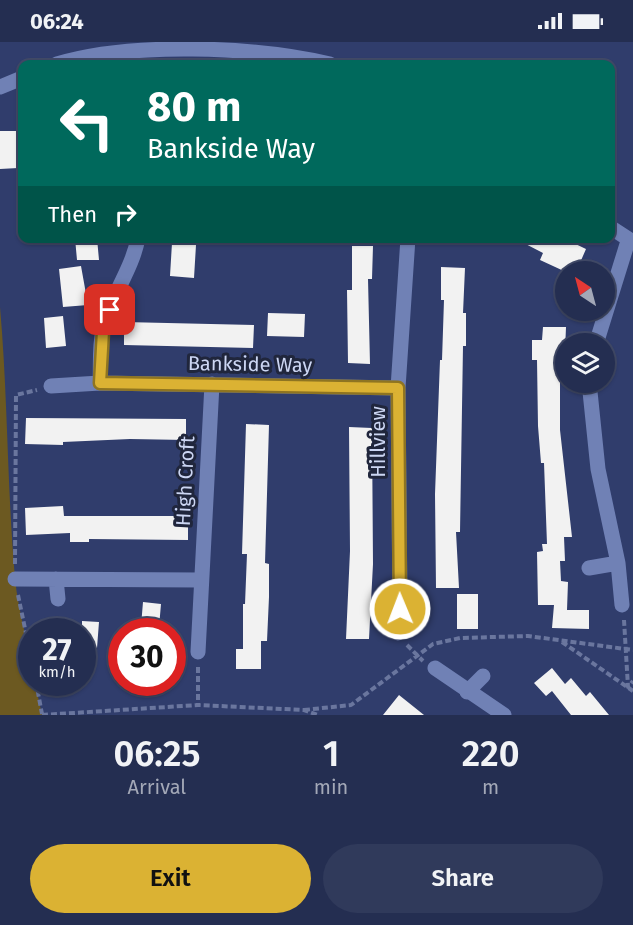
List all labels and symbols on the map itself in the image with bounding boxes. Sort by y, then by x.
north arrow [555,261,615,321]
pin [84,284,135,335]
street label: Bankside Way [188,351,313,377]
street label: Hillview [366,406,390,478]
street label: High Croft [171,435,199,527]
position arrow [368,577,432,641]
speed limit sign: 30 [108,618,186,696]

